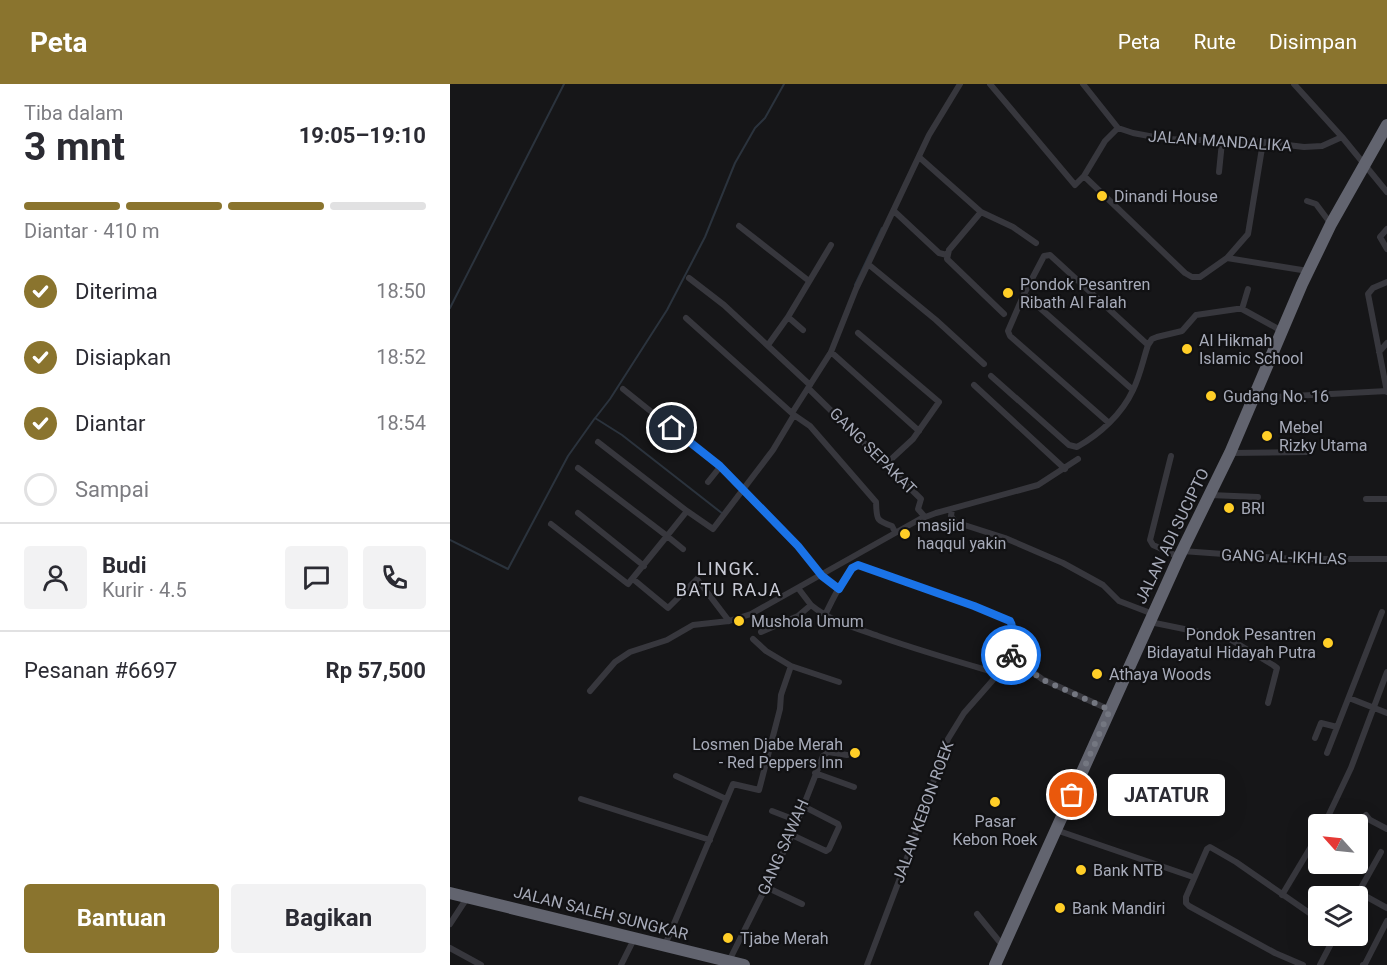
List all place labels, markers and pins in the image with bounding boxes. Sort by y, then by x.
place label: Dinandi House [1114,187,1218,206]
marker: Dinandi House [1095,189,1109,203]
place label: Pondok Pesantren Ribath Al Falah [1020,275,1150,312]
marker: Pondok Pesantren Ribath Al Falah [1001,286,1015,300]
place label: Al Hikmah Islamic School [1199,331,1303,368]
marker: Al Hikmah Islamic School [1180,342,1194,356]
place label: Gudang No. 16 [1223,387,1329,406]
marker: Gudang No. 16 [1204,389,1218,403]
pin [646,402,697,453]
place label: Mebel Rizky Utama [1279,418,1367,455]
marker: Mebel Rizky Utama [1260,429,1274,443]
place label: BRI [1241,499,1265,518]
marker: BRI [1222,501,1236,515]
place label: masjid haqqul yakin [917,516,1006,553]
marker: masjid haqqul yakin [898,527,912,541]
place label: Mushola Umum [751,612,864,631]
marker: Mushola Umum [732,614,746,628]
place label: Pondok Pesantren Bidayatul Hidayah Putra [1147,625,1316,662]
marker: Pondok Pesantren Bidayatul Hidayah Putra [1321,636,1335,650]
place label: Athaya Woods [1109,665,1212,684]
marker: Athaya Woods [1090,667,1104,681]
place label: Losmen Djabe Merah - Red Peppers Inn [692,735,843,772]
marker: Losmen Djabe Merah - Red Peppers Inn [848,746,862,760]
pin [1046,769,1097,820]
callout: JATATUR [1108,774,1225,816]
marker: Pasar Kebon Roek [988,795,1002,809]
place label: Pasar Kebon Roek [953,812,1038,849]
place label: Bank NTB [1093,861,1163,880]
marker: Bank NTB [1074,863,1088,877]
place label: Bank Mandiri [1072,899,1165,918]
marker: Bank Mandiri [1053,901,1067,915]
place label: Tjabe Merah [740,929,829,948]
marker: Tjabe Merah [721,931,735,945]

